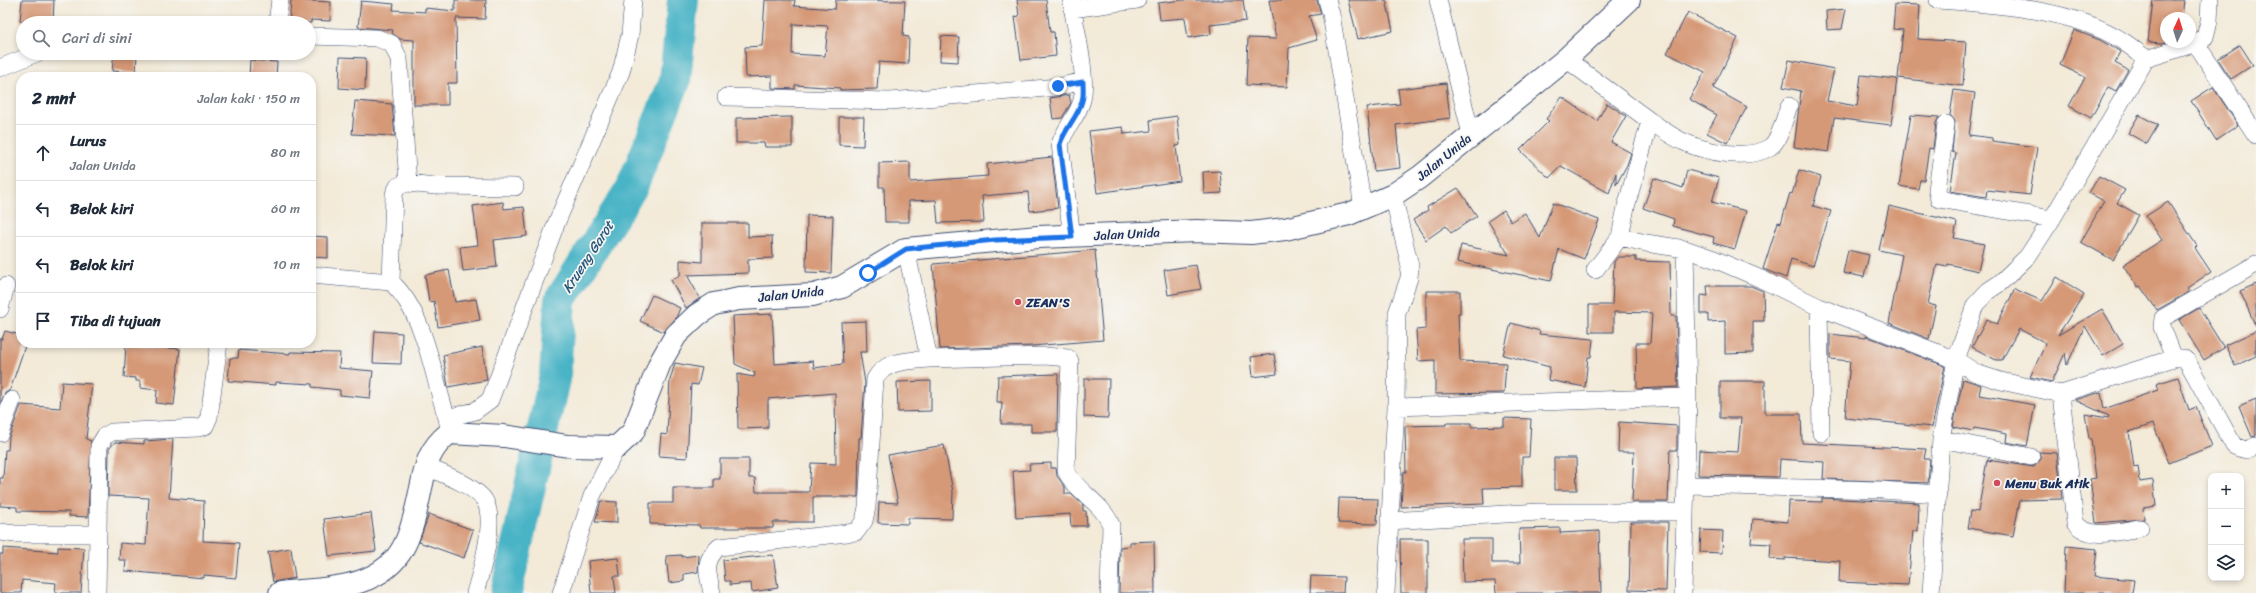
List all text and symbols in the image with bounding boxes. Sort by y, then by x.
north arrow [2160,12,2196,48]
search box [16,16,316,60]
text: Cari di sini [62,25,132,51]
icon: search [30,27,52,49]
route end [1049,77,1067,95]
text: 2 mnt [32,83,75,113]
text: Jalan kaki · 150 m [197,87,300,110]
street label: Jalan Unida [1410,127,1477,187]
text: Lurus [70,128,106,154]
text: 80 m [271,141,300,164]
icon: ahead [32,142,54,164]
text: Jalan Unida [70,154,136,177]
text: Belok kiri [70,196,133,222]
text: 60 m [271,197,300,220]
icon: left [32,198,54,220]
water label: Krueng Garot [555,214,622,298]
street label: Jalan Unida [1093,221,1161,247]
text: Belok kiri [70,252,133,278]
text: 10 m [273,253,300,276]
icon: left [32,254,54,276]
route start [859,264,877,282]
street label: Jalan Unida [756,279,825,309]
place label: ZEAN'S [1025,291,1071,314]
marker: ZEAN'S [1013,297,1023,307]
text: Tiba di tujuan [70,308,161,334]
icon: arrive [32,310,54,332]
place label: Menu Buk Atik [2004,472,2091,495]
map controls [2208,473,2244,581]
button: + [2208,473,2244,509]
marker: Menu Buk Atik [1992,478,2002,488]
button: − [2208,509,2244,545]
button: layers [2208,545,2244,581]

